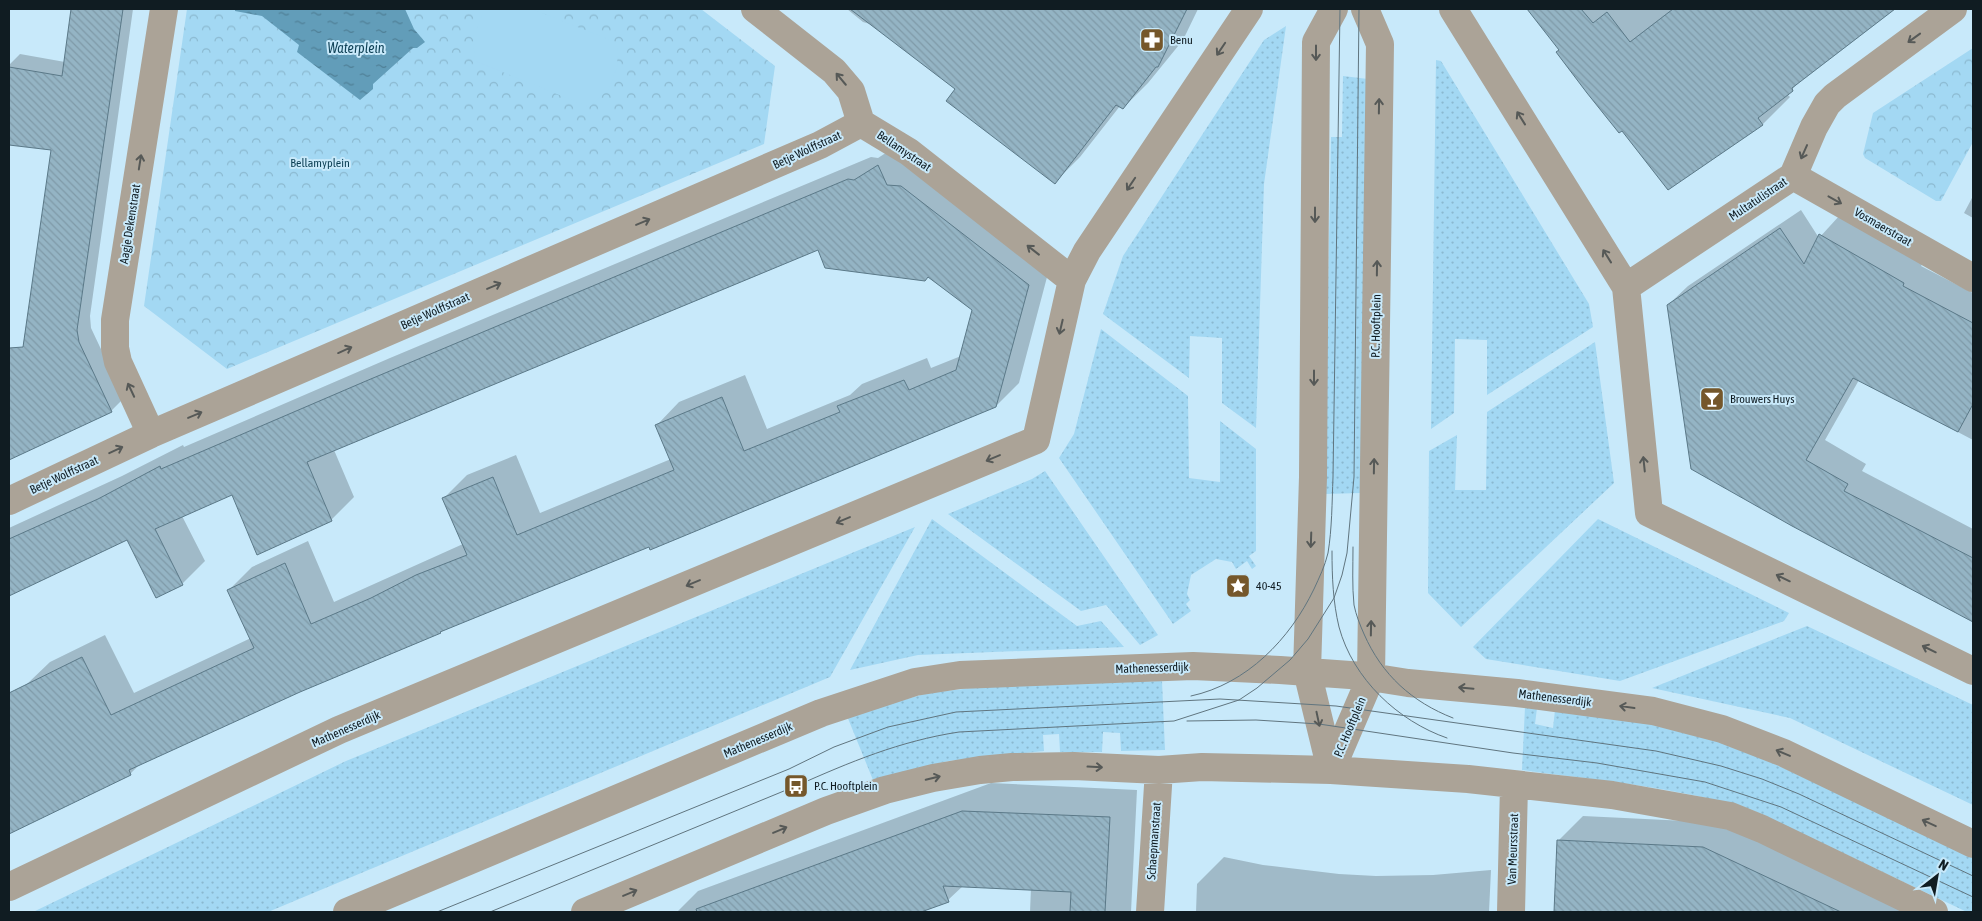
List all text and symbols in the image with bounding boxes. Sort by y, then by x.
pharmacy icon: Benu [1139,27,1165,53]
one-way arrow [1908,32,1921,43]
place label: Benu [1170,33,1193,47]
water label: Waterplein [327,40,385,56]
one-way arrow [1216,41,1226,55]
one-way arrow [1311,44,1321,61]
one-way arrow [836,73,847,86]
one-way arrow [1374,98,1384,114]
one-way arrow [1515,111,1525,125]
street label: Betje Wolffstraat [771,128,844,172]
street label: Bellamystraat [874,128,934,175]
one-way arrow [1798,144,1808,159]
one-way arrow [135,155,145,171]
park label: Bellamyplein [290,156,350,170]
street label: Multatulistraat [1726,174,1790,223]
one-way arrow [1126,177,1136,191]
street label: Aagje Dekenstraat [117,183,143,265]
one-way arrow [1828,195,1842,205]
street label: Vosmaerstraat [1852,205,1915,249]
one-way arrow [1310,207,1320,223]
one-way arrow [635,216,650,226]
one-way arrow [1027,244,1040,255]
one-way arrow [1601,249,1611,263]
one-way arrow [1372,261,1382,277]
one-way arrow [486,280,501,289]
street label: Betje Wolffstraat [398,289,472,332]
street label: P.C. Hooftplein [1368,294,1384,358]
one-way arrow [1056,319,1065,335]
one-way arrow [337,345,352,354]
one-way arrow [1309,370,1319,386]
one-way arrow [125,383,135,398]
bar icon: Brouwers Huys [1699,386,1725,412]
place label: Brouwers Huys [1730,392,1795,406]
one-way arrow [188,410,203,419]
one-way arrow [108,445,123,454]
street label: Betje Wolffstraat [28,453,101,497]
one-way arrow [986,454,1001,464]
one-way arrow [1640,456,1649,472]
one-way arrow [1369,458,1379,474]
one-way arrow [836,516,851,526]
one-way arrow [1306,532,1316,548]
place icon: 40-45 [1225,573,1251,599]
one-way arrow [1776,573,1791,583]
one-way arrow [686,579,701,588]
place label: 40-45 [1256,579,1282,593]
one-way arrow [1367,621,1376,637]
one-way arrow [1922,644,1937,654]
street label: Mathenesserdijk [1115,660,1190,676]
one-way arrow [1458,683,1474,693]
street label: Mathenesserdijk [1518,687,1593,710]
street label: P.C. Hooftplein [1331,695,1369,759]
one-way arrow [1620,702,1636,712]
street label: Mathenesserdijk [310,707,383,750]
one-way arrow [1314,710,1324,726]
street label: Mathenesserdijk [721,719,795,761]
one-way arrow [1776,748,1791,757]
one-way arrow [1086,762,1102,771]
bus stop icon: P.C. Hooftplein [783,773,809,799]
one-way arrow [925,773,941,782]
place label: P.C. Hooftplein [814,779,878,793]
street label: Schaepmanstraat [1144,801,1164,880]
street label: Van Meursstraat [1505,813,1521,885]
one-way arrow [1922,818,1937,828]
one-way arrow [771,825,787,834]
north arrow [1912,851,1962,901]
text: N [1936,856,1951,874]
one-way arrow [622,887,637,897]

